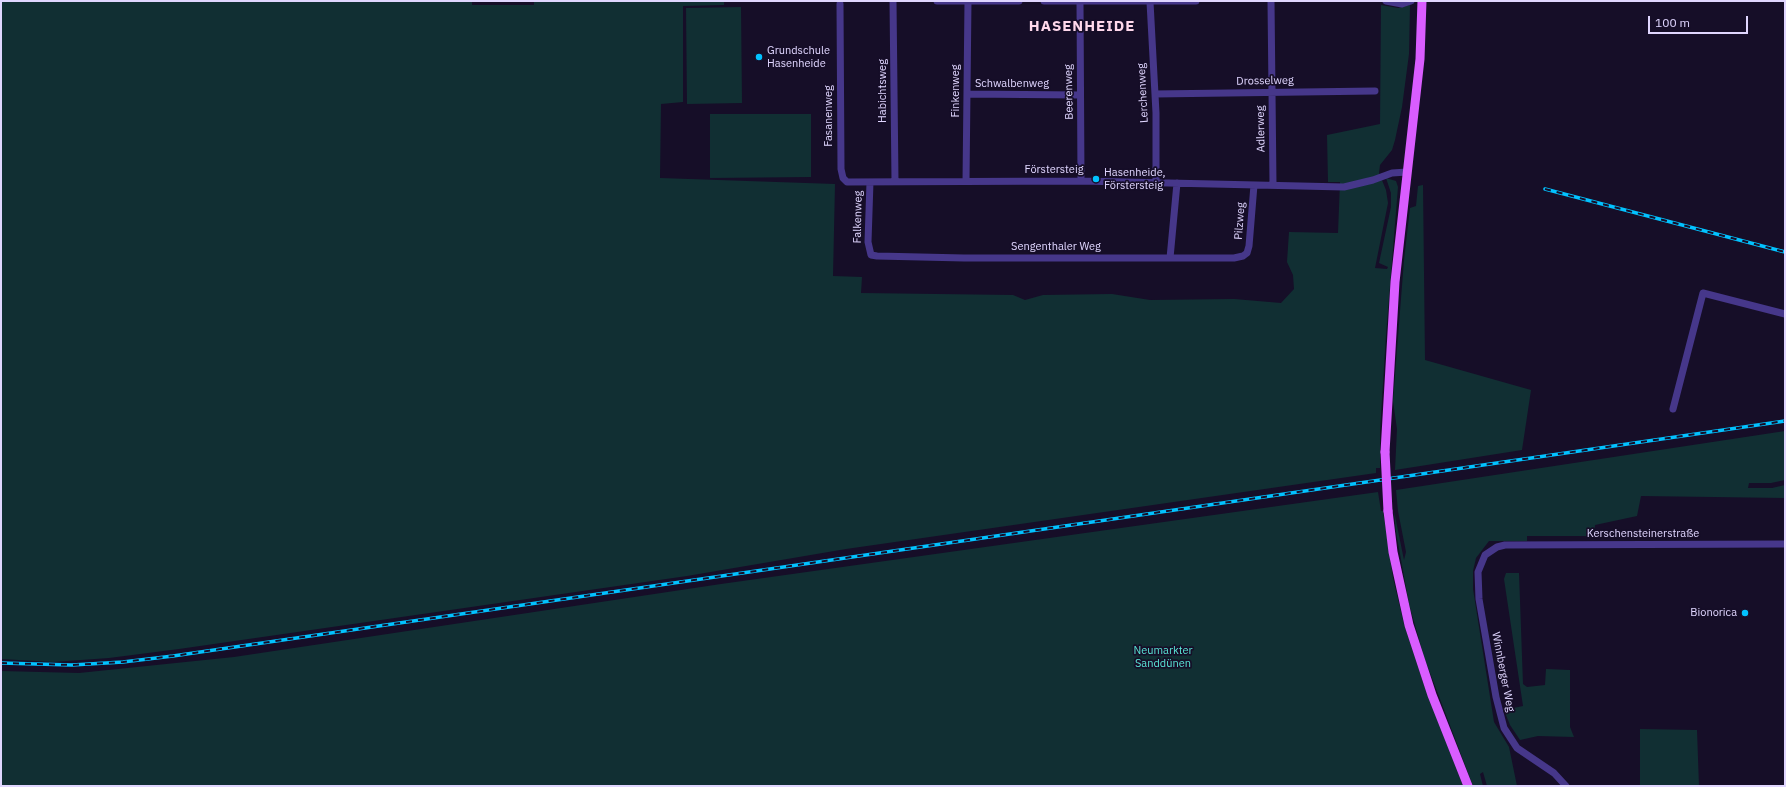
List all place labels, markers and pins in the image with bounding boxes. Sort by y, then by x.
place label: Grundschule Hasenheide [767,44,830,70]
marker: Grundschule Hasenheide [754,52,764,62]
place label: Hasenheide, Förstersteig [1104,166,1166,192]
marker: Hasenheide, Förstersteig [1091,174,1101,184]
place label: Bionorica [1690,606,1737,620]
marker: Bionorica [1740,608,1750,618]

